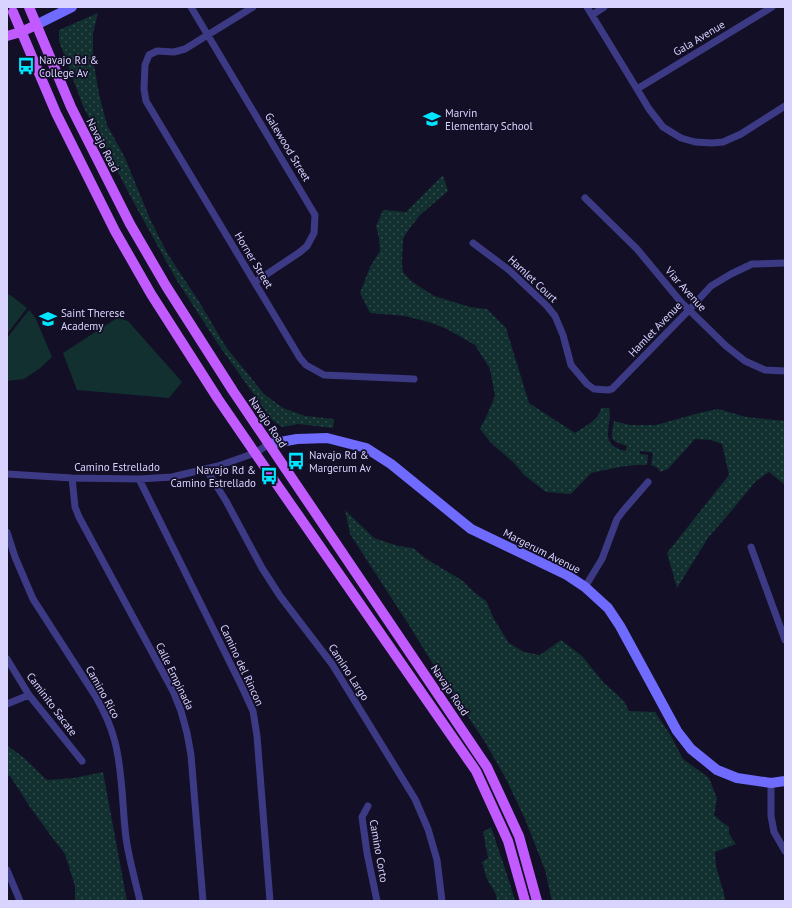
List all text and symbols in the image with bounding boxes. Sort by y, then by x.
street label: Gala Avenue [671,17,728,59]
place label: Navajo Rd & College Av [39,53,99,80]
bus stop icon: Navajo Rd & College Av [16,56,36,76]
place label: Marvin Elementary School [445,106,533,133]
school or university icon: Marvin Elementary School [422,109,442,129]
street label: Galewood Street [262,110,314,184]
street label: Navajo Road [83,116,123,174]
street label: Horner Street [232,229,276,291]
street label: Hamlet Court [505,252,561,306]
street label: Viar Avenue [662,263,710,315]
street label: Hamlet Avenue [625,298,685,359]
place label: Saint Therese Academy [61,306,125,333]
school or university icon: Saint Therese Academy [38,309,58,329]
street label: Navajo Road [246,394,290,450]
place label: Navajo Rd & Margerum Av [309,448,372,475]
bus stop icon: Navajo Rd & Margerum Av [286,451,306,471]
street label: Camino Estrellado [74,460,160,474]
place label: Navajo Rd & Camino Estrellado [170,463,256,490]
bus stop icon: Navajo Rd & Camino Estrellado [259,466,279,486]
street label: Margerum Avenue [501,525,583,577]
street label: Camino del Rincon [217,622,267,708]
street label: Calle Empinada [153,640,197,712]
street label: Camino Largo [325,641,373,703]
street label: Navajo Road [428,662,472,718]
street label: Camino Rico [83,663,123,721]
street label: Caminito Sacate [24,670,81,739]
street label: Camino Corto [367,818,391,884]

